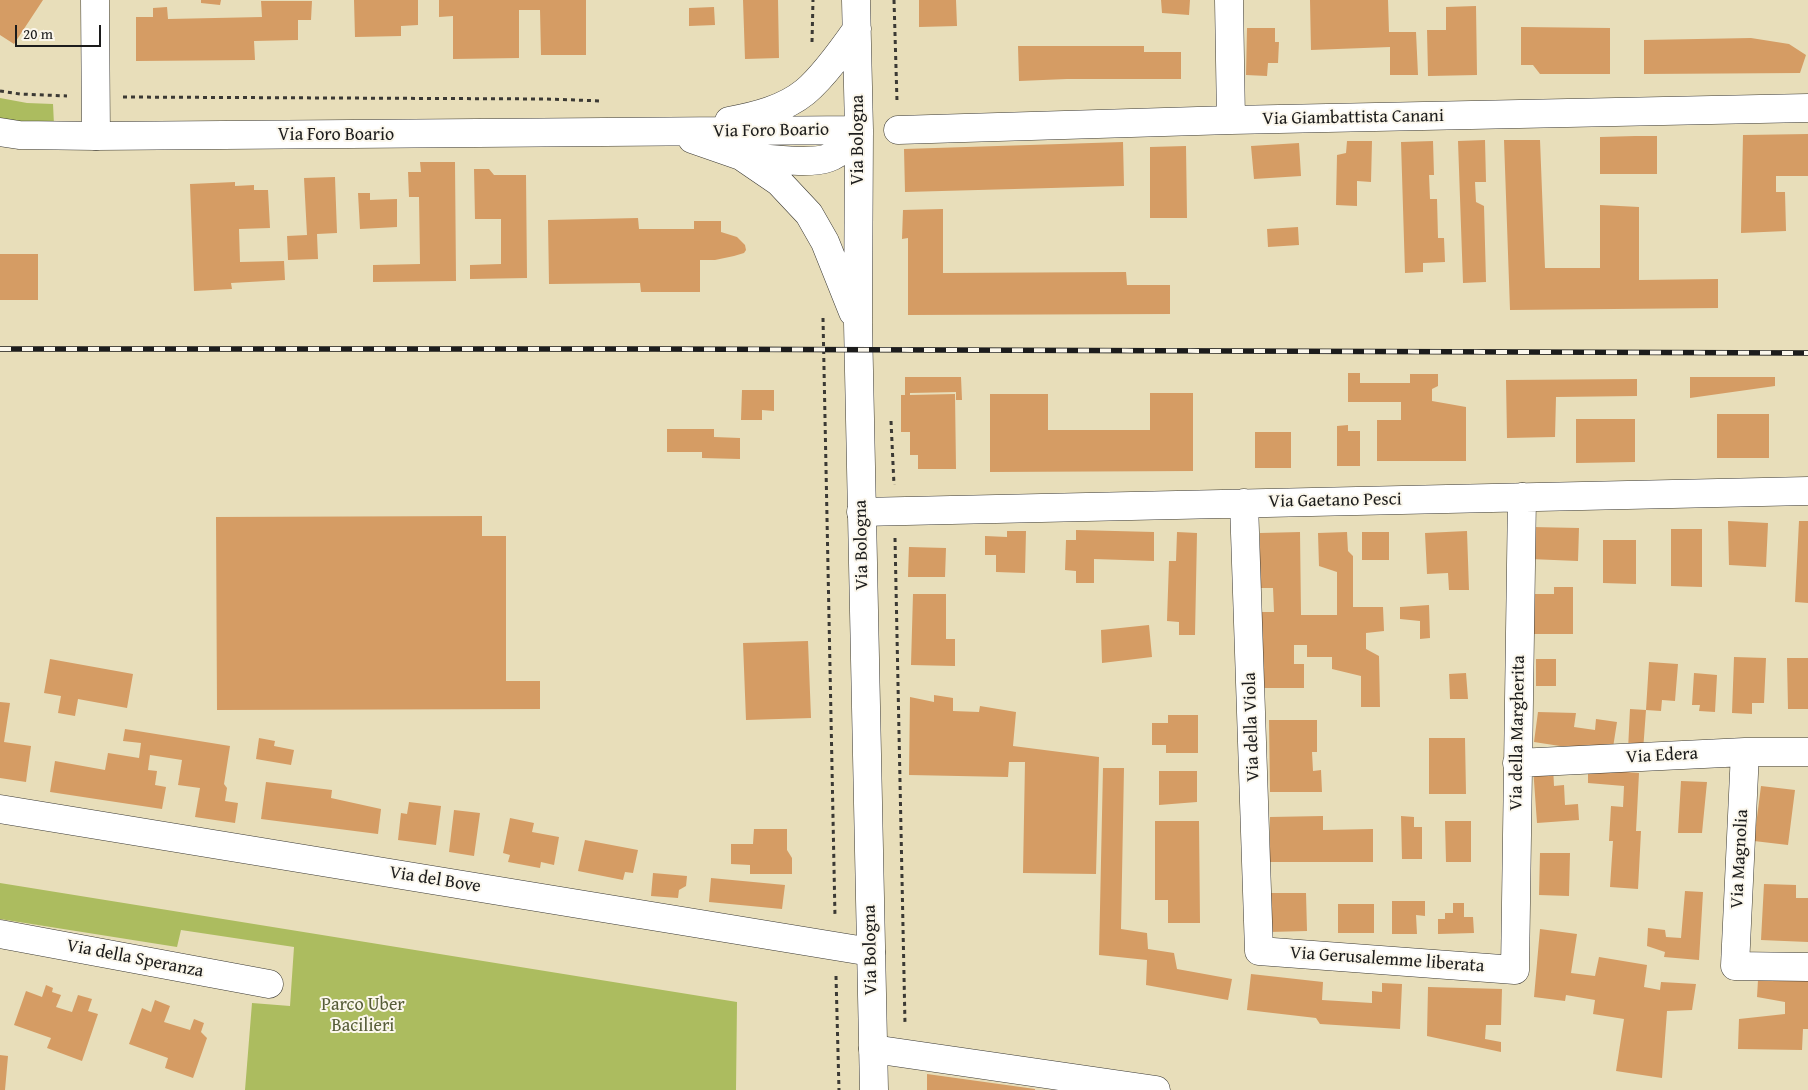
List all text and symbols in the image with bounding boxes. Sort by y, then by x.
scale bar [18,15,104,47]
text: 20 m [23,23,53,44]
street label: Via Bologna [847,95,869,185]
street label: Via Giambattista Canani [1262,106,1444,130]
street label: Via Foro Boario [713,119,829,143]
street label: Via Foro Boario [278,124,394,146]
street label: Via Gaetano Pesci [1268,489,1402,513]
street label: Via Bologna [850,500,874,590]
street label: Via della Margherita [1506,655,1530,811]
street label: Via della Viola [1239,672,1265,782]
street label: Via Edera [1625,743,1699,769]
street label: Via Magnolia [1727,809,1753,909]
street label: Via del Bove [388,862,482,898]
street label: Via Bologna [859,905,883,995]
street label: Via della Speranza [65,935,205,983]
street label: Via Gerusalemme liberata [1289,942,1485,978]
park label: Parco Uber Bacilieri [321,994,405,1036]

